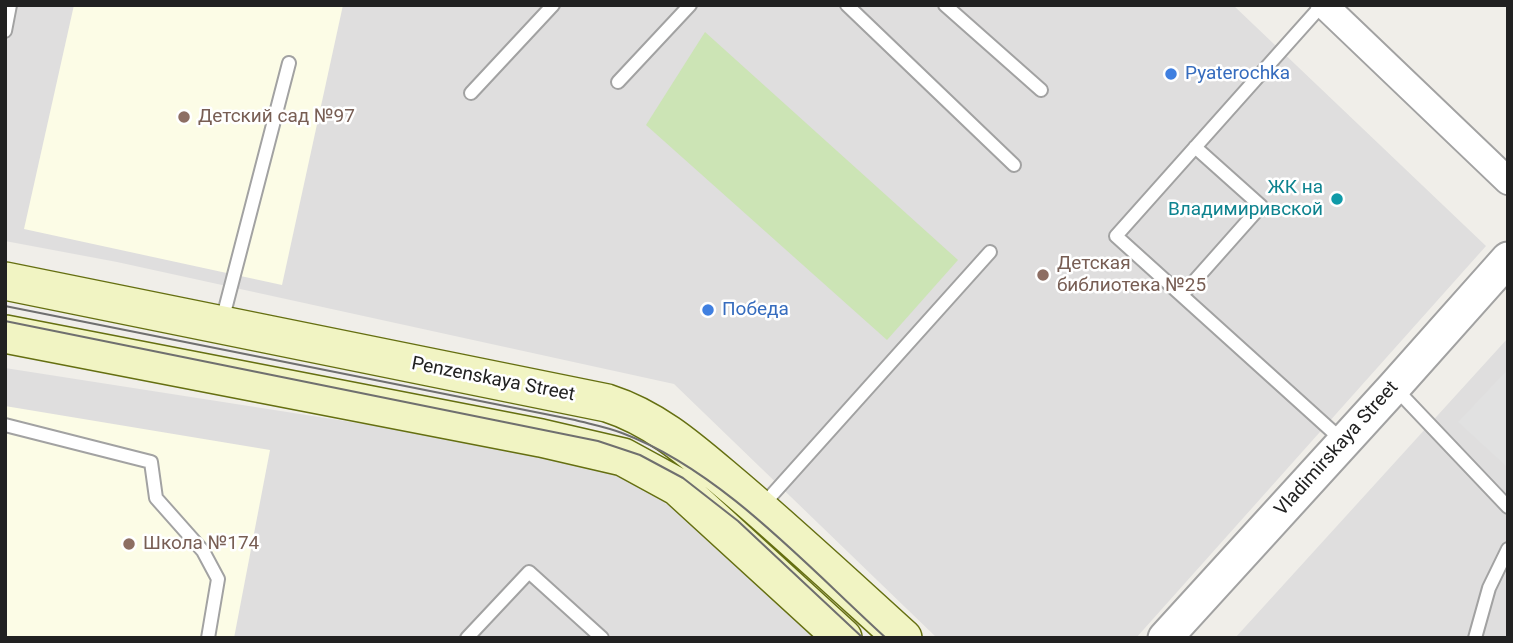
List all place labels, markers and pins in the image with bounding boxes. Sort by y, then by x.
place label: Pyaterochka [1185,63,1290,85]
marker: Pyaterochka [1163,66,1179,82]
place label: Детский сад №97 [198,106,355,128]
marker: Детский сад №97 [176,109,192,125]
place label: ЖК на Владимиривской [1168,177,1323,221]
marker: ЖК на Владимиривской [1329,191,1345,207]
place label: Детская библиотека №25 [1057,253,1206,297]
marker: Детская библиотека №25 [1035,267,1051,283]
place label: Победа [722,299,789,321]
marker: Победа [700,302,716,318]
place label: Школа №174 [143,533,259,555]
marker: Школа №174 [121,536,137,552]

